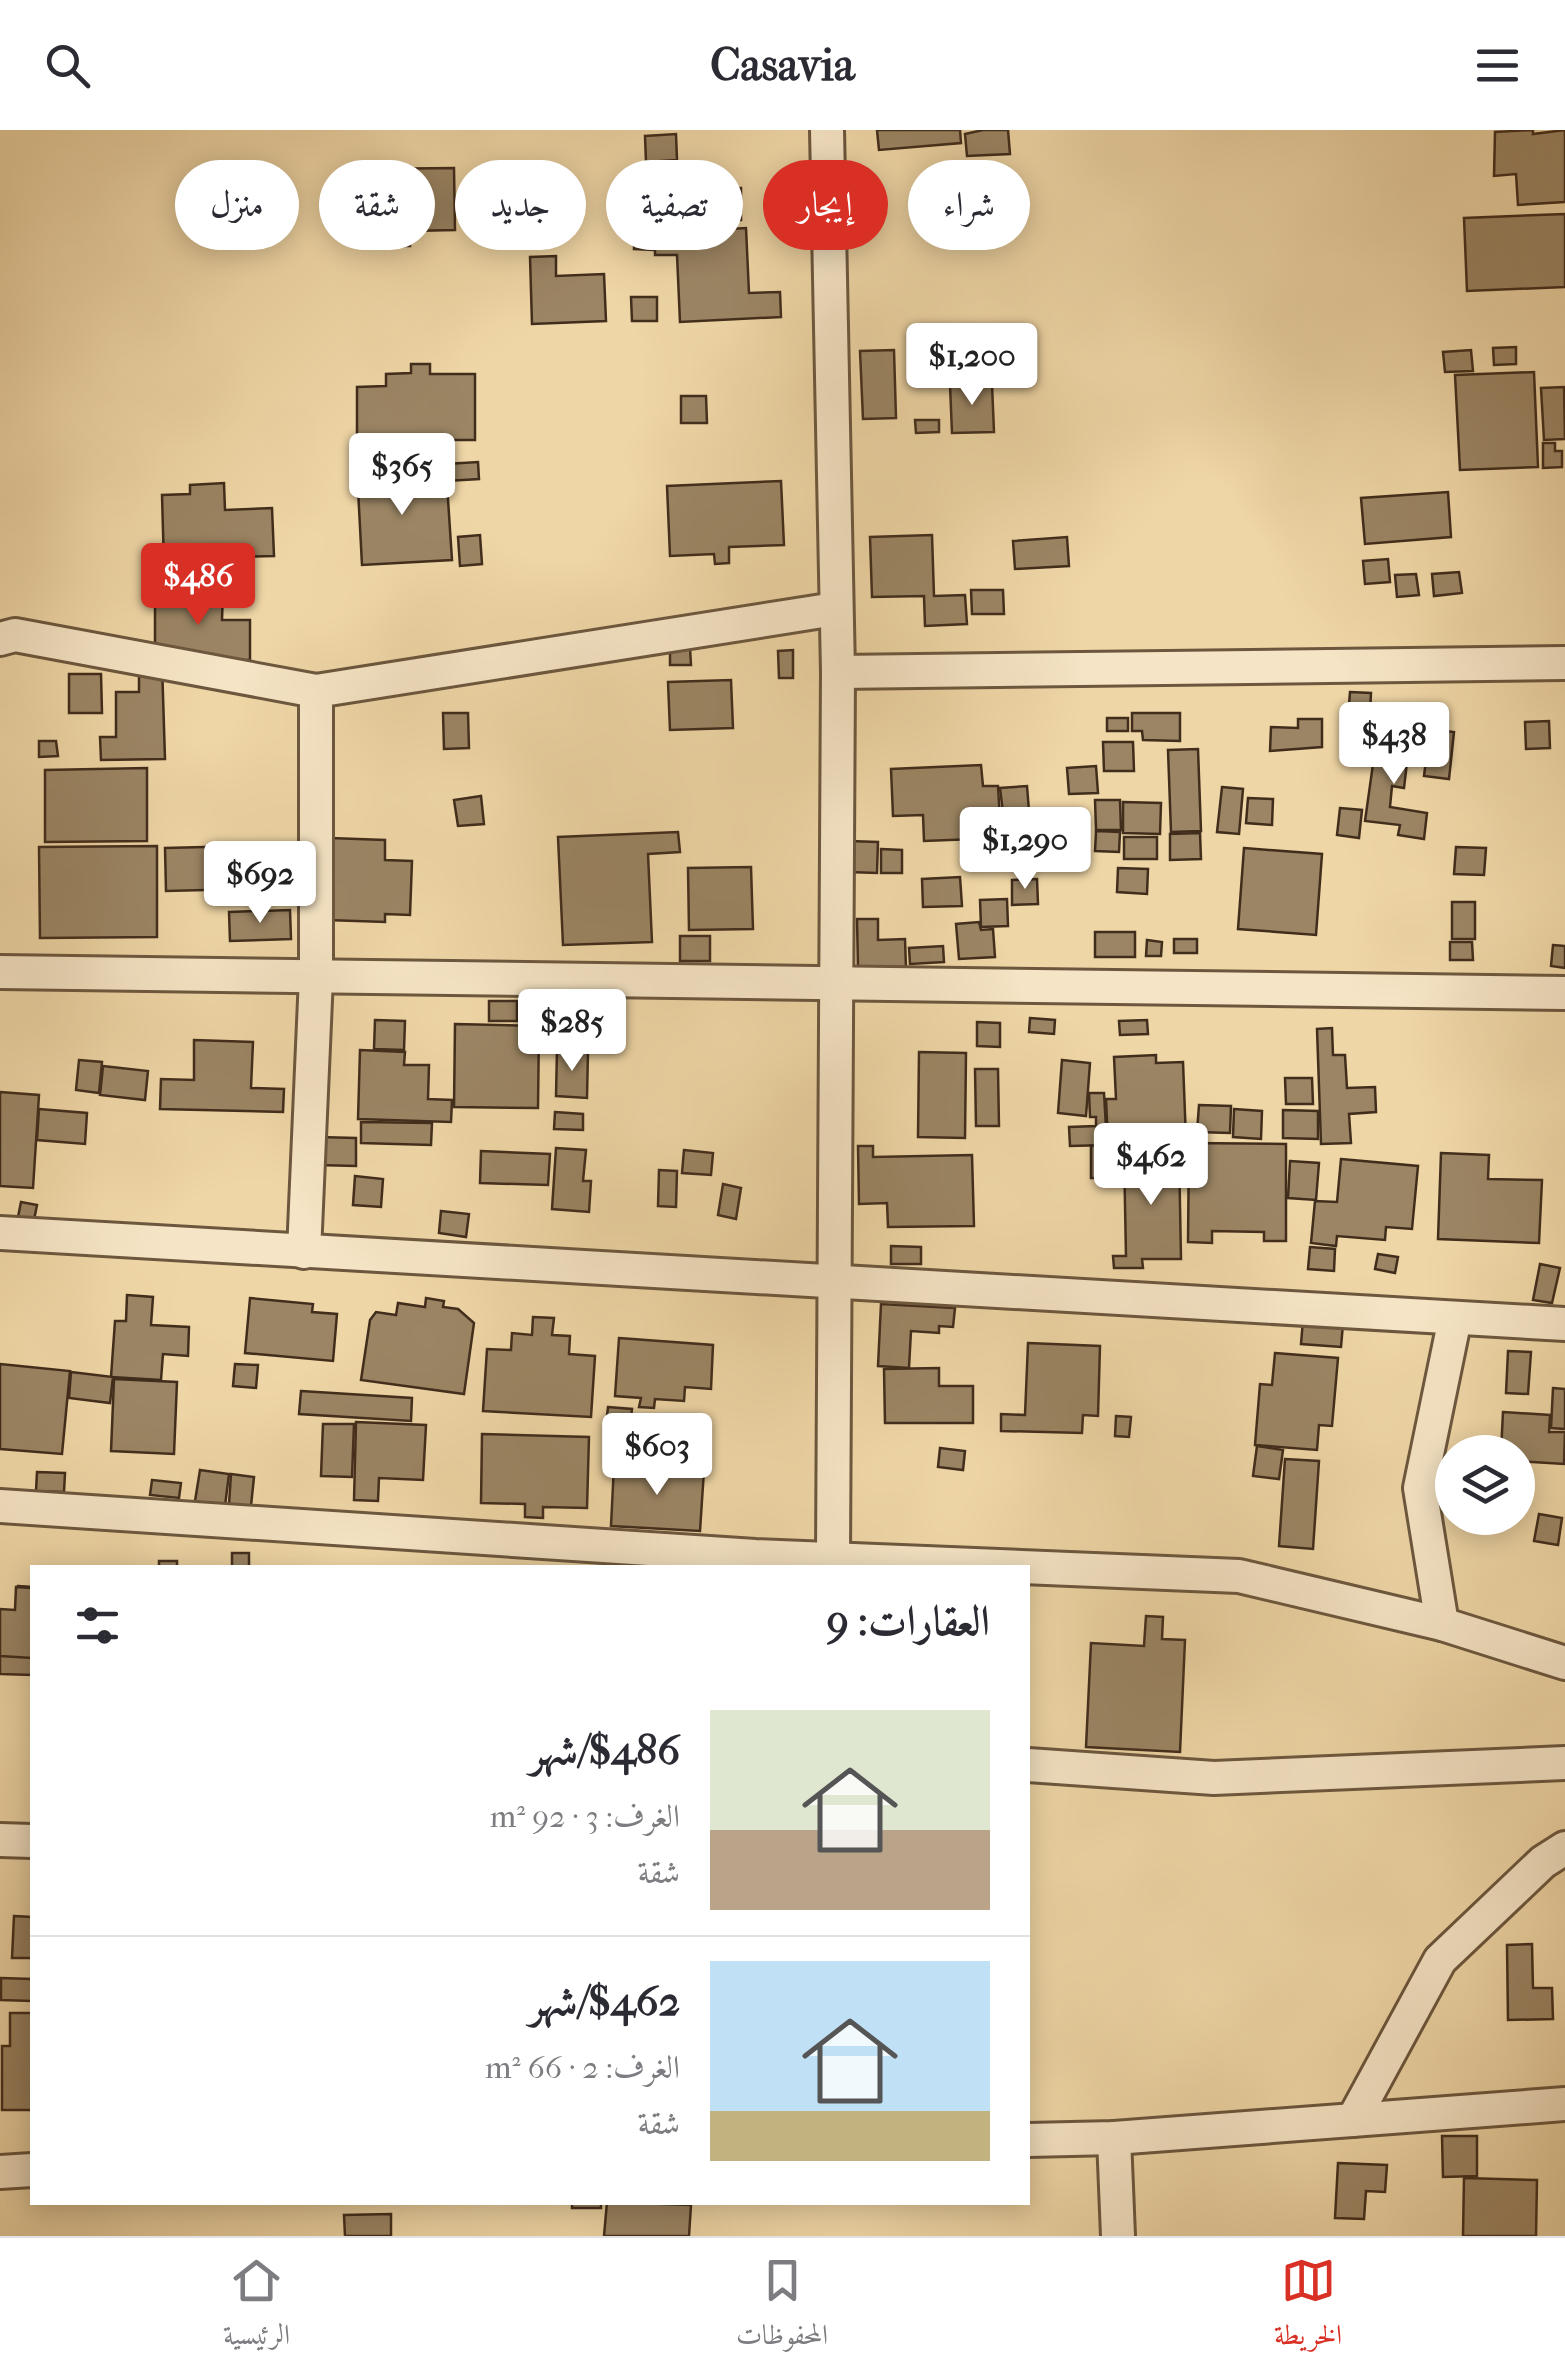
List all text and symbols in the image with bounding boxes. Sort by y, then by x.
icon: search [40,38,95,93]
icon: menu [1470,38,1525,93]
text: Casavia [710,39,855,92]
chip: منزل [175,160,299,250]
chip: شقة [319,160,435,250]
chip: جديد [455,160,586,250]
chip: تصفية [606,160,743,250]
chip: إيجار [763,160,888,250]
chip: شراء [908,160,1030,250]
pin: $1,200 [891,323,1053,408]
text: $1,200 [928,337,1016,374]
pin: $365 [343,433,461,518]
text: $365 [371,447,433,484]
pin: $486 [139,543,257,628]
text: $486 [163,557,233,594]
pin: $438 [1335,702,1453,787]
text: $438 [1361,716,1427,753]
pin: $1,290 [944,807,1106,892]
text: $1,290 [982,821,1068,858]
pin: $692 [201,841,319,926]
text: $692 [226,855,294,892]
pin: $285 [513,989,631,1074]
text: $285 [540,1003,604,1040]
pin: $462 [1092,1123,1210,1208]
text: $462 [1116,1137,1186,1174]
pin: $603 [598,1413,716,1498]
text: $603 [624,1427,690,1464]
map controls [1435,1435,1535,1535]
button: layers [1435,1435,1535,1535]
text: العقارات: 9 [827,1597,990,1646]
icon: filters [70,1598,125,1653]
text: $486/شهر [530,1726,680,1775]
icon: home [790,1750,910,1870]
text: الغرف: 3 · 92 m² [490,1798,680,1835]
text: شقة [638,1854,680,1891]
text: $462/شهر [529,1977,680,2026]
icon: home [790,2001,910,2121]
text: الغرف: 2 · 66 m² [485,2049,680,2086]
text: شقة [638,2105,680,2142]
tab: الرئيسية [223,2253,290,2362]
tab: المحفوظات [736,2253,828,2362]
tab: الخريطة [1274,2253,1342,2362]

